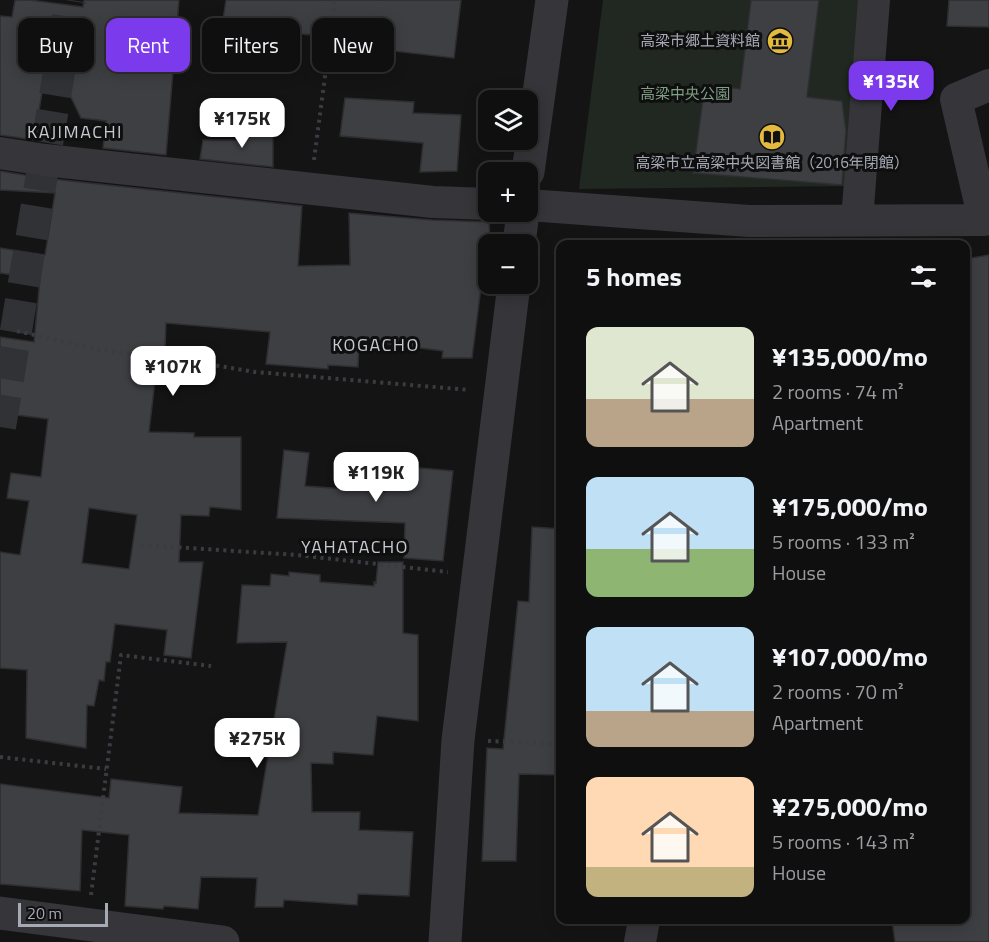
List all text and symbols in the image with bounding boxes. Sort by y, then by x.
chip: Buy [18,18,94,72]
chip: Rent [106,18,190,72]
chip: Filters [202,18,300,72]
chip: New [312,18,394,72]
museum icon: 高梁市郷土資料館 [765,26,795,56]
place label: 高梁市郷土資料館 [640,29,760,52]
pin: ¥135K [849,61,933,112]
text: ¥135K [863,65,919,96]
park label: 高梁中央公園 [640,82,730,105]
map controls [478,90,538,294]
button: layers [478,90,538,150]
pin: ¥175K [200,98,284,149]
text: ¥175K [214,102,270,133]
district label: KAJIMACHI [27,118,123,145]
library icon: 高梁市立高梁中央図書館（2016年閉館） [757,122,787,152]
place label: 高梁市立高梁中央図書館（2016年閉館） [635,151,909,174]
button: + [478,162,538,222]
button: − [478,234,538,294]
text: 5 homes [586,257,682,296]
icon: filters [907,260,940,293]
district label: KOGACHO [332,331,420,358]
text: ¥135,000/mo [772,337,928,376]
pin: ¥107K [131,346,215,397]
text: ¥107K [145,350,201,381]
icon: home [634,351,706,423]
text: 2 rooms · 74 m² [772,376,904,407]
text: Apartment [772,407,863,438]
pin: ¥119K [334,452,418,503]
text: ¥119K [348,456,404,487]
text: ¥175,000/mo [772,487,928,526]
icon: home [634,501,706,573]
text: 5 rooms · 133 m² [772,526,915,557]
district label: YAHATACHO [301,533,409,560]
text: House [772,557,826,588]
text: ¥107,000/mo [772,637,928,676]
icon: home [634,651,706,723]
text: 2 rooms · 70 m² [772,676,904,707]
text: Apartment [772,707,863,738]
pin: ¥275K [215,718,299,769]
text: ¥275K [229,722,285,753]
text: ¥275,000/mo [772,787,928,826]
icon: home [634,801,706,873]
text: 5 rooms · 143 m² [772,826,915,857]
text: House [772,857,826,888]
scale bar [18,900,108,928]
text: 20 m [27,901,62,925]

